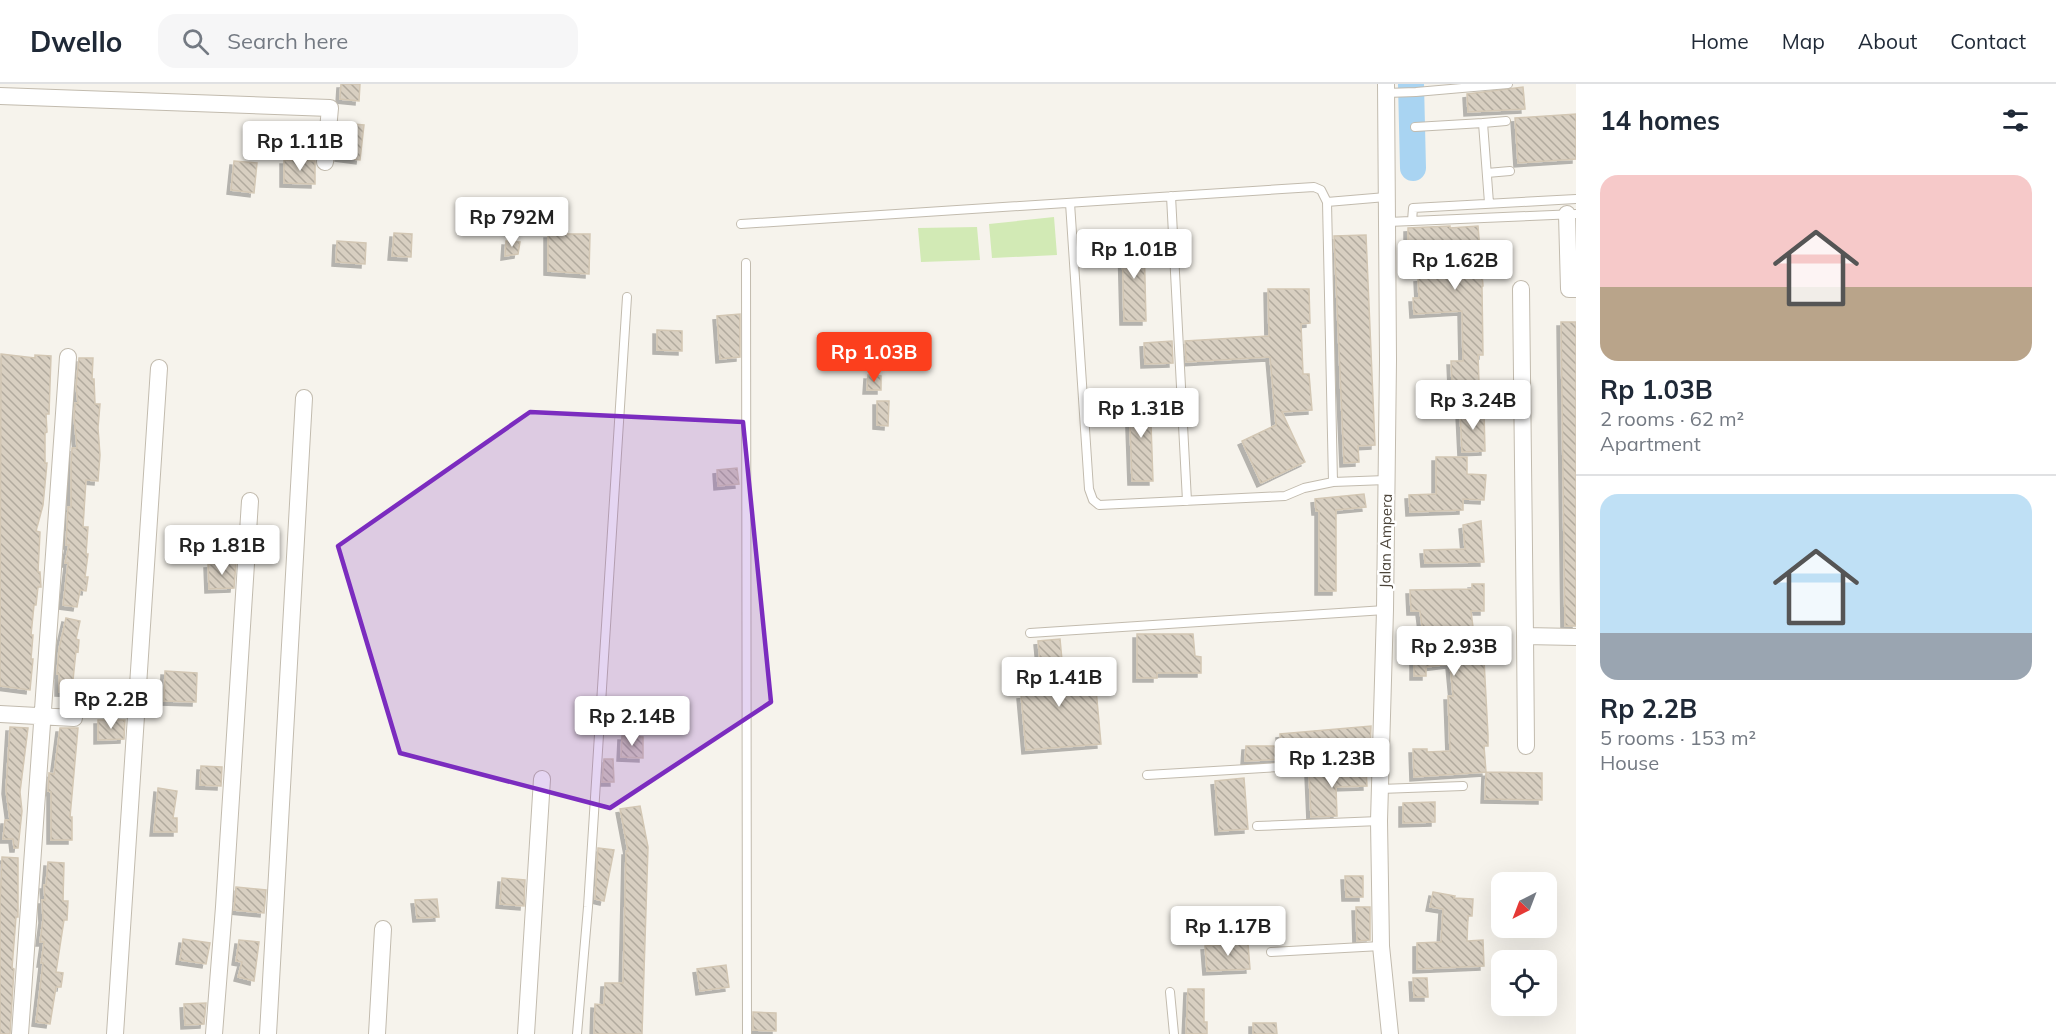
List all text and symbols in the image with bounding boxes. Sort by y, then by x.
search box [158,14,578,68]
text: Dwello [30,24,122,59]
icon: search [179,25,212,58]
text: Search here [227,27,348,55]
text: Home [1691,28,1749,54]
text: Map [1782,28,1825,54]
text: About [1858,28,1917,54]
text: Contact [1950,28,2026,54]
text: 14 homes [1600,104,1720,137]
icon: filters [1999,104,2032,137]
pin: Rp 1.11B [238,121,362,172]
text: Rp 1.11B [257,128,343,153]
pin: Rp 792M [457,197,567,248]
text: Rp 792M [469,204,555,229]
icon: home [1762,214,1870,322]
pin: Rp 1.01B [1072,229,1196,280]
text: Rp 1.01B [1091,236,1177,261]
pin: Rp 1.62B [1393,240,1517,291]
text: Rp 1.62B [1412,247,1498,272]
pin: Rp 1.03B [812,332,936,383]
text: Rp 1.03B [831,339,917,364]
text: Rp 1.03B [1600,373,1713,406]
pin: Rp 3.24B [1411,380,1535,431]
text: Rp 3.24B [1430,387,1516,412]
pin: Rp 1.31B [1079,388,1203,439]
text: Rp 1.31B [1098,395,1184,420]
text: 2 rooms · 62 m² [1600,406,1744,431]
text: Apartment [1600,431,1701,456]
street label: Jalan Ampera [1375,493,1396,589]
pin: Rp 1.81B [160,525,284,576]
text: Rp 1.81B [179,532,265,557]
icon: home [1762,533,1870,641]
pin: Rp 2.93B [1392,626,1516,677]
text: Rp 2.93B [1411,633,1497,658]
pin: Rp 1.41B [997,657,1121,708]
text: Rp 1.41B [1016,664,1102,689]
pin: Rp 2.2B [56,679,166,730]
text: Rp 2.2B [74,686,148,711]
text: Rp 2.2B [1600,692,1697,725]
pin: Rp 2.14B [570,696,694,747]
text: Rp 2.14B [589,703,675,728]
text: 5 rooms · 153 m² [1600,725,1756,750]
pin: Rp 1.23B [1270,738,1394,789]
text: Rp 1.23B [1289,745,1375,770]
text: House [1600,750,1659,775]
north arrow [1491,872,1557,938]
map controls [1491,872,1557,1016]
pin: Rp 1.17B [1166,906,1290,957]
text: Rp 1.17B [1185,913,1271,938]
button: locate [1491,950,1557,1016]

